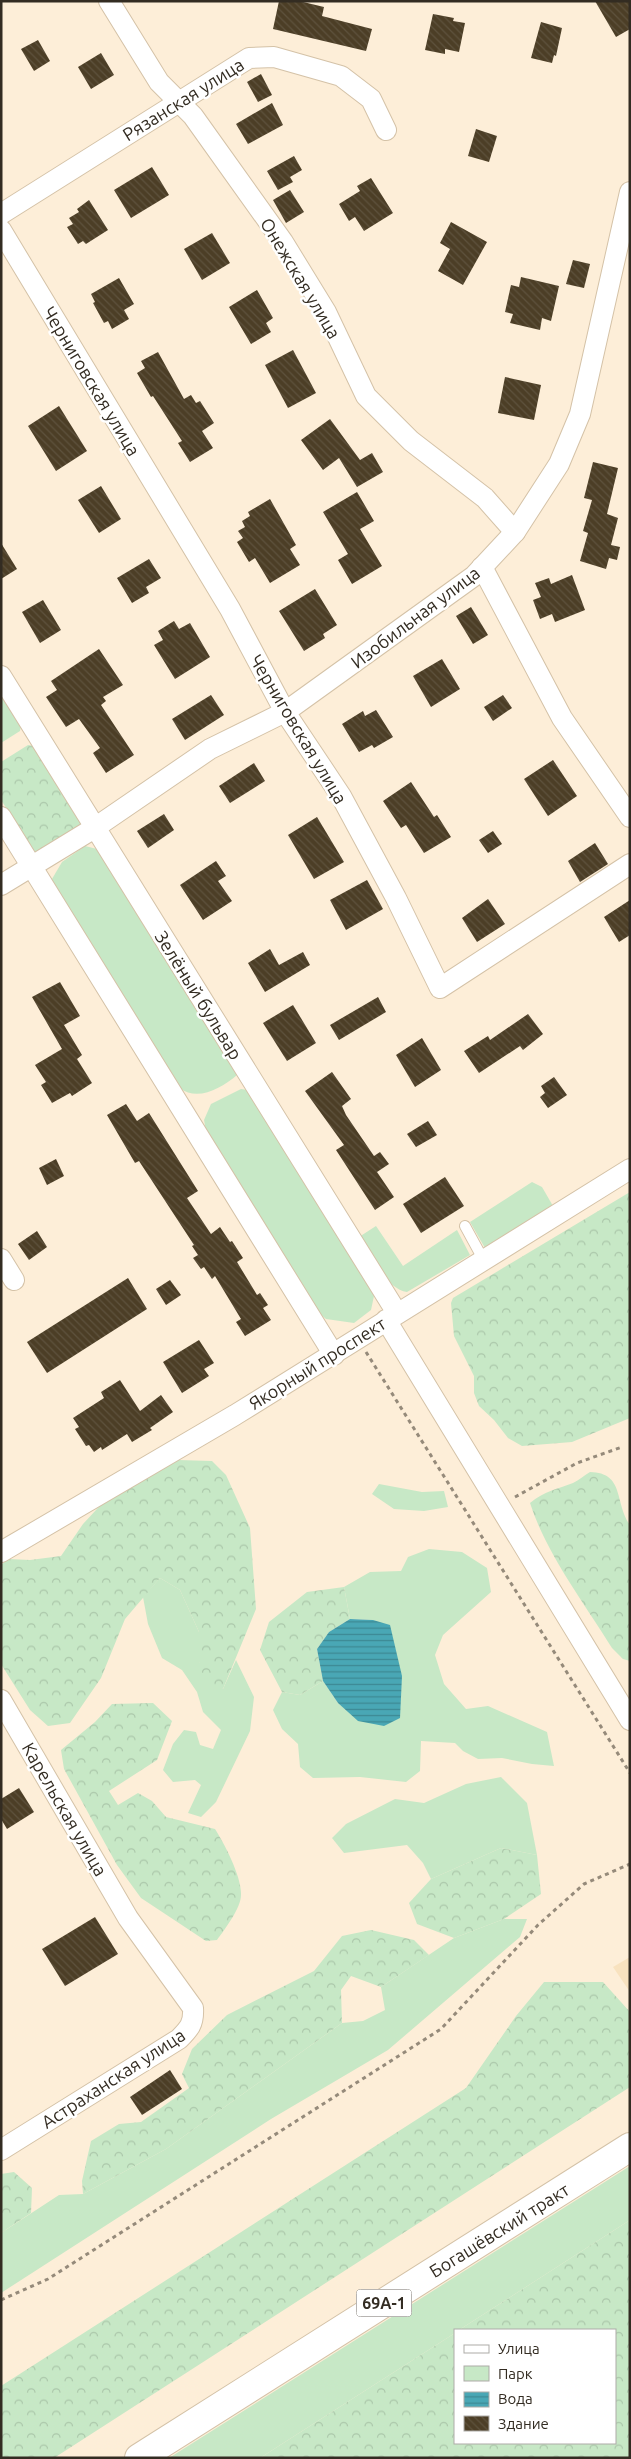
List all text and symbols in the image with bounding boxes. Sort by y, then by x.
street label: Рязанская улица [119,54,247,144]
street label: Онежская улица [257,214,345,342]
street label: Черниговская улица [40,303,144,459]
street label: Изобильная улица [347,562,483,672]
street label: Черниговская улица [247,651,351,807]
street label: Зелёный бульвар [151,927,247,1063]
street label: Якорный проспект [245,1313,389,1413]
street label: Карельская улица [19,1739,111,1879]
street label: Астраханская улица [38,2024,188,2132]
street label: Богашёвский тракт [426,2179,572,2281]
road number: 69А-1 [356,2290,412,2316]
legend [454,2329,616,2444]
text: Улица [498,2340,540,2357]
text: Парк [498,2365,533,2382]
text: Вода [498,2390,533,2407]
text: Здание [498,2415,549,2432]

